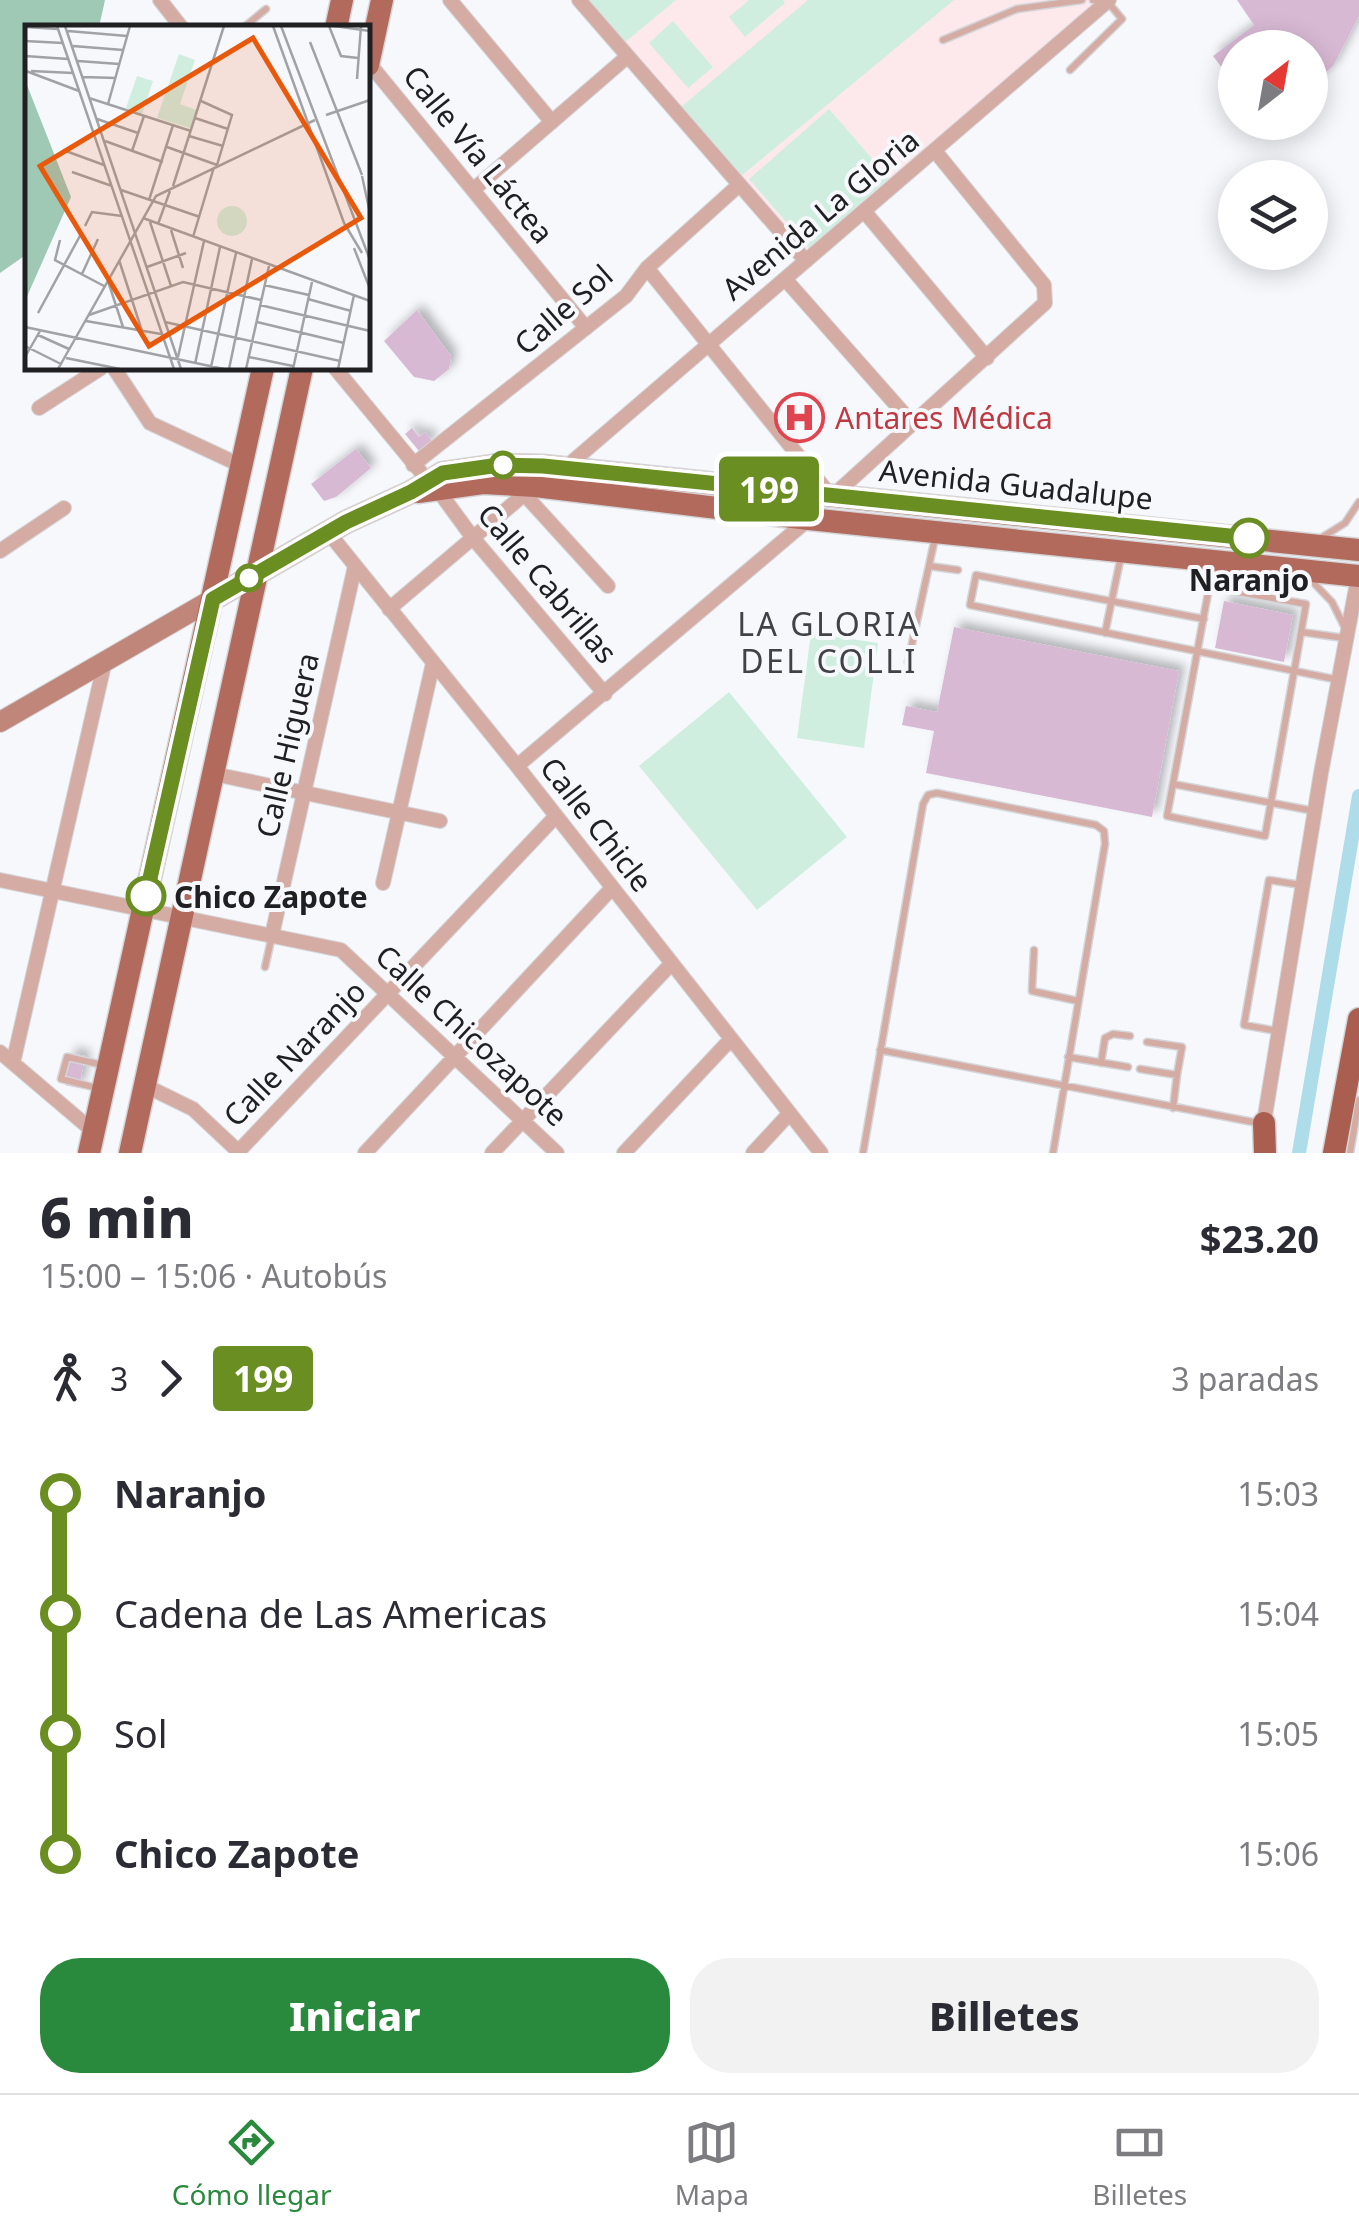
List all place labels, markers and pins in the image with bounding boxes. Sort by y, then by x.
hospital icon: Antares Médica [774,391,826,443]
place label: Antares Médica [835,397,1053,438]
unlabelled marker [490,452,516,478]
marker: Naranjo [1230,519,1268,557]
place label: Naranjo [1189,559,1309,600]
unlabelled marker [236,565,262,591]
place label: Chico Zapote [174,876,368,917]
marker: Chico Zapote [127,877,165,915]

